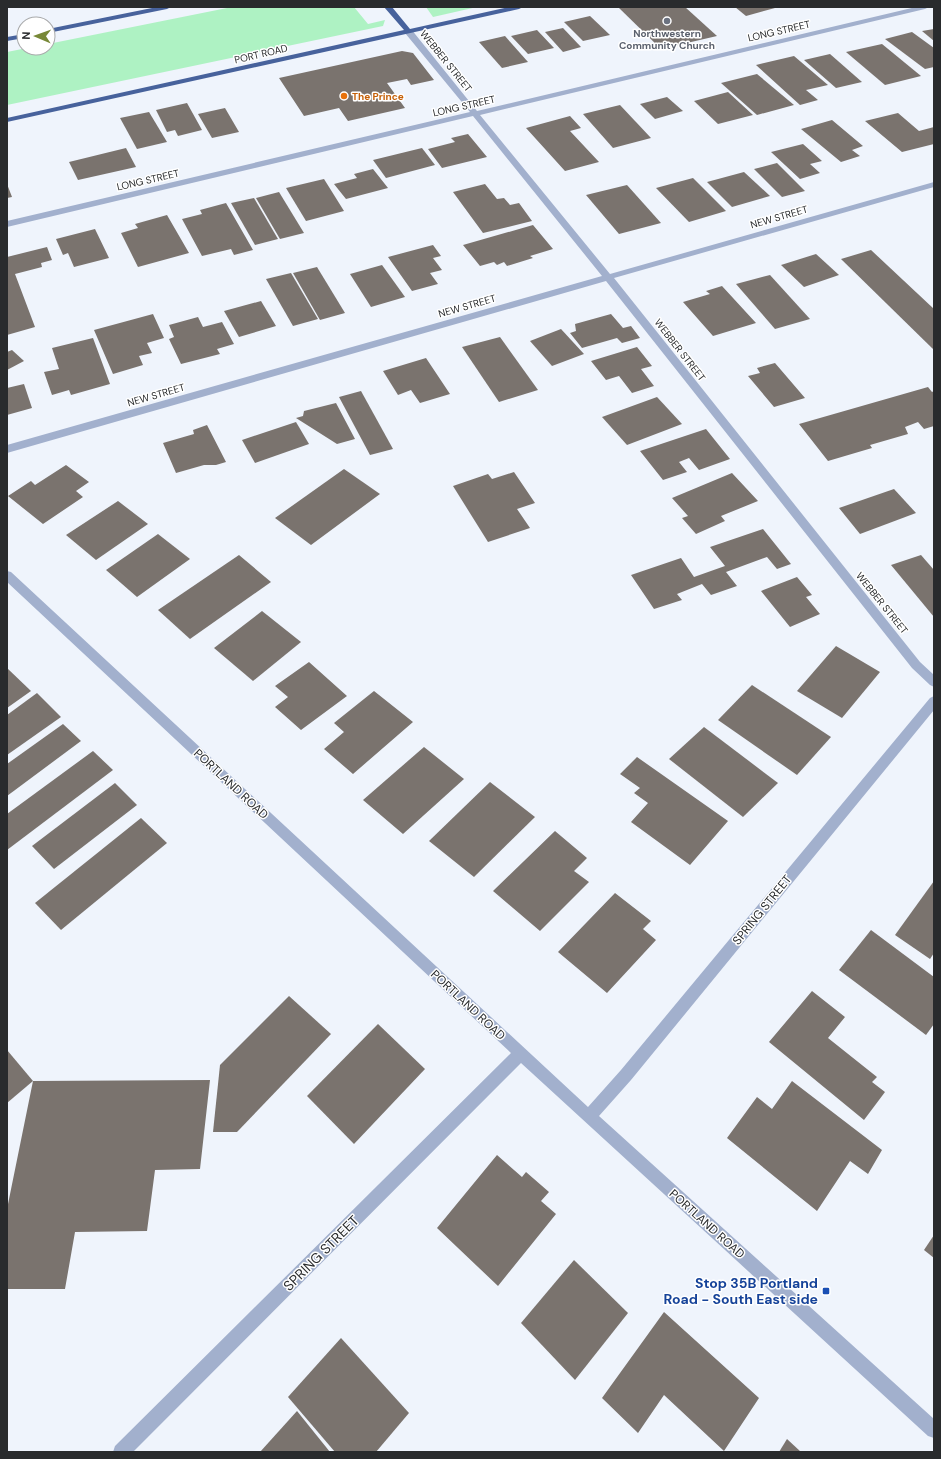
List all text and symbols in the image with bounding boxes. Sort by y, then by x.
north arrow [16,16,56,56]
marker: Northwestern Community Church [662,16,672,26]
street label: LONG STREET [747,17,812,44]
street label: WEBBER STREET [417,27,475,95]
place label: Northwestern Community Church [619,27,715,52]
text: N [19,31,33,40]
street label: PORT ROAD [233,42,289,66]
place label: The Prince [352,90,404,103]
marker: The Prince [339,91,349,101]
street label: LONG STREET [432,92,497,119]
street label: LONG STREET [116,166,181,193]
street label: NEW STREET [749,203,810,231]
street label: NEW STREET [437,292,498,320]
street label: WEBBER STREET [652,316,709,384]
street label: NEW STREET [126,381,187,409]
street label: WEBBER STREET [853,569,911,637]
street label: PORTLAND ROAD [190,745,272,823]
street label: SPRING STREET [729,872,795,948]
street label: PORTLAND ROAD [427,966,509,1044]
street label: PORTLAND ROAD [666,1186,748,1262]
street label: SPRING STREET [279,1211,363,1295]
place label: Stop 35B Portland Road - South East side [664,1274,818,1308]
marker: Stop 35B Portland Road - South East side [821,1286,831,1296]

